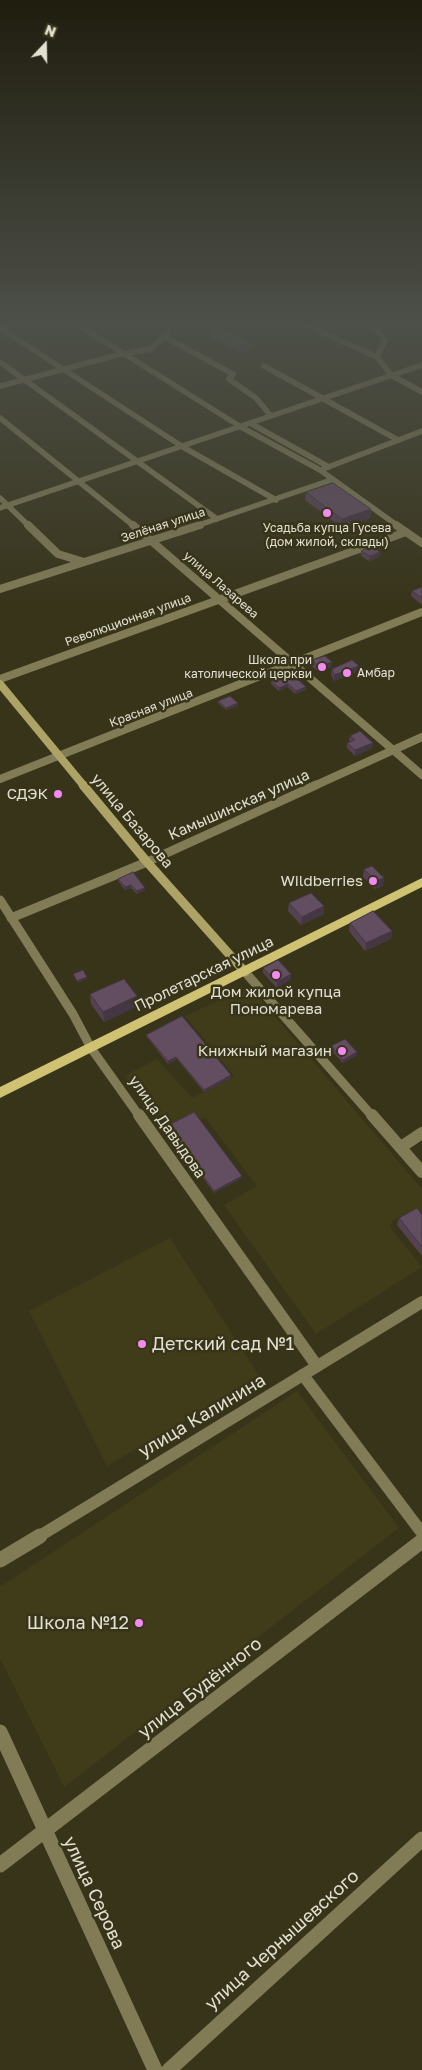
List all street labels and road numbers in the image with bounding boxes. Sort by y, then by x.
street label: Зелёная улица [119,505,207,545]
street label: улица Лазарева [181,549,261,621]
street label: Революционная улица [63,590,193,650]
street label: Красная улица [107,685,195,731]
street label: Камышинская улица [166,766,312,844]
street label: улица Базарова [87,770,177,872]
street label: Пролетарская улица [131,932,277,1016]
street label: улица Давыдова [125,1072,209,1182]
street label: улица Калинина [135,1370,269,1462]
street label: улица Будённого [134,1633,266,1743]
street label: улица Серова [58,1833,130,1953]
street label: улица Чернышевского [201,1865,363,2015]

